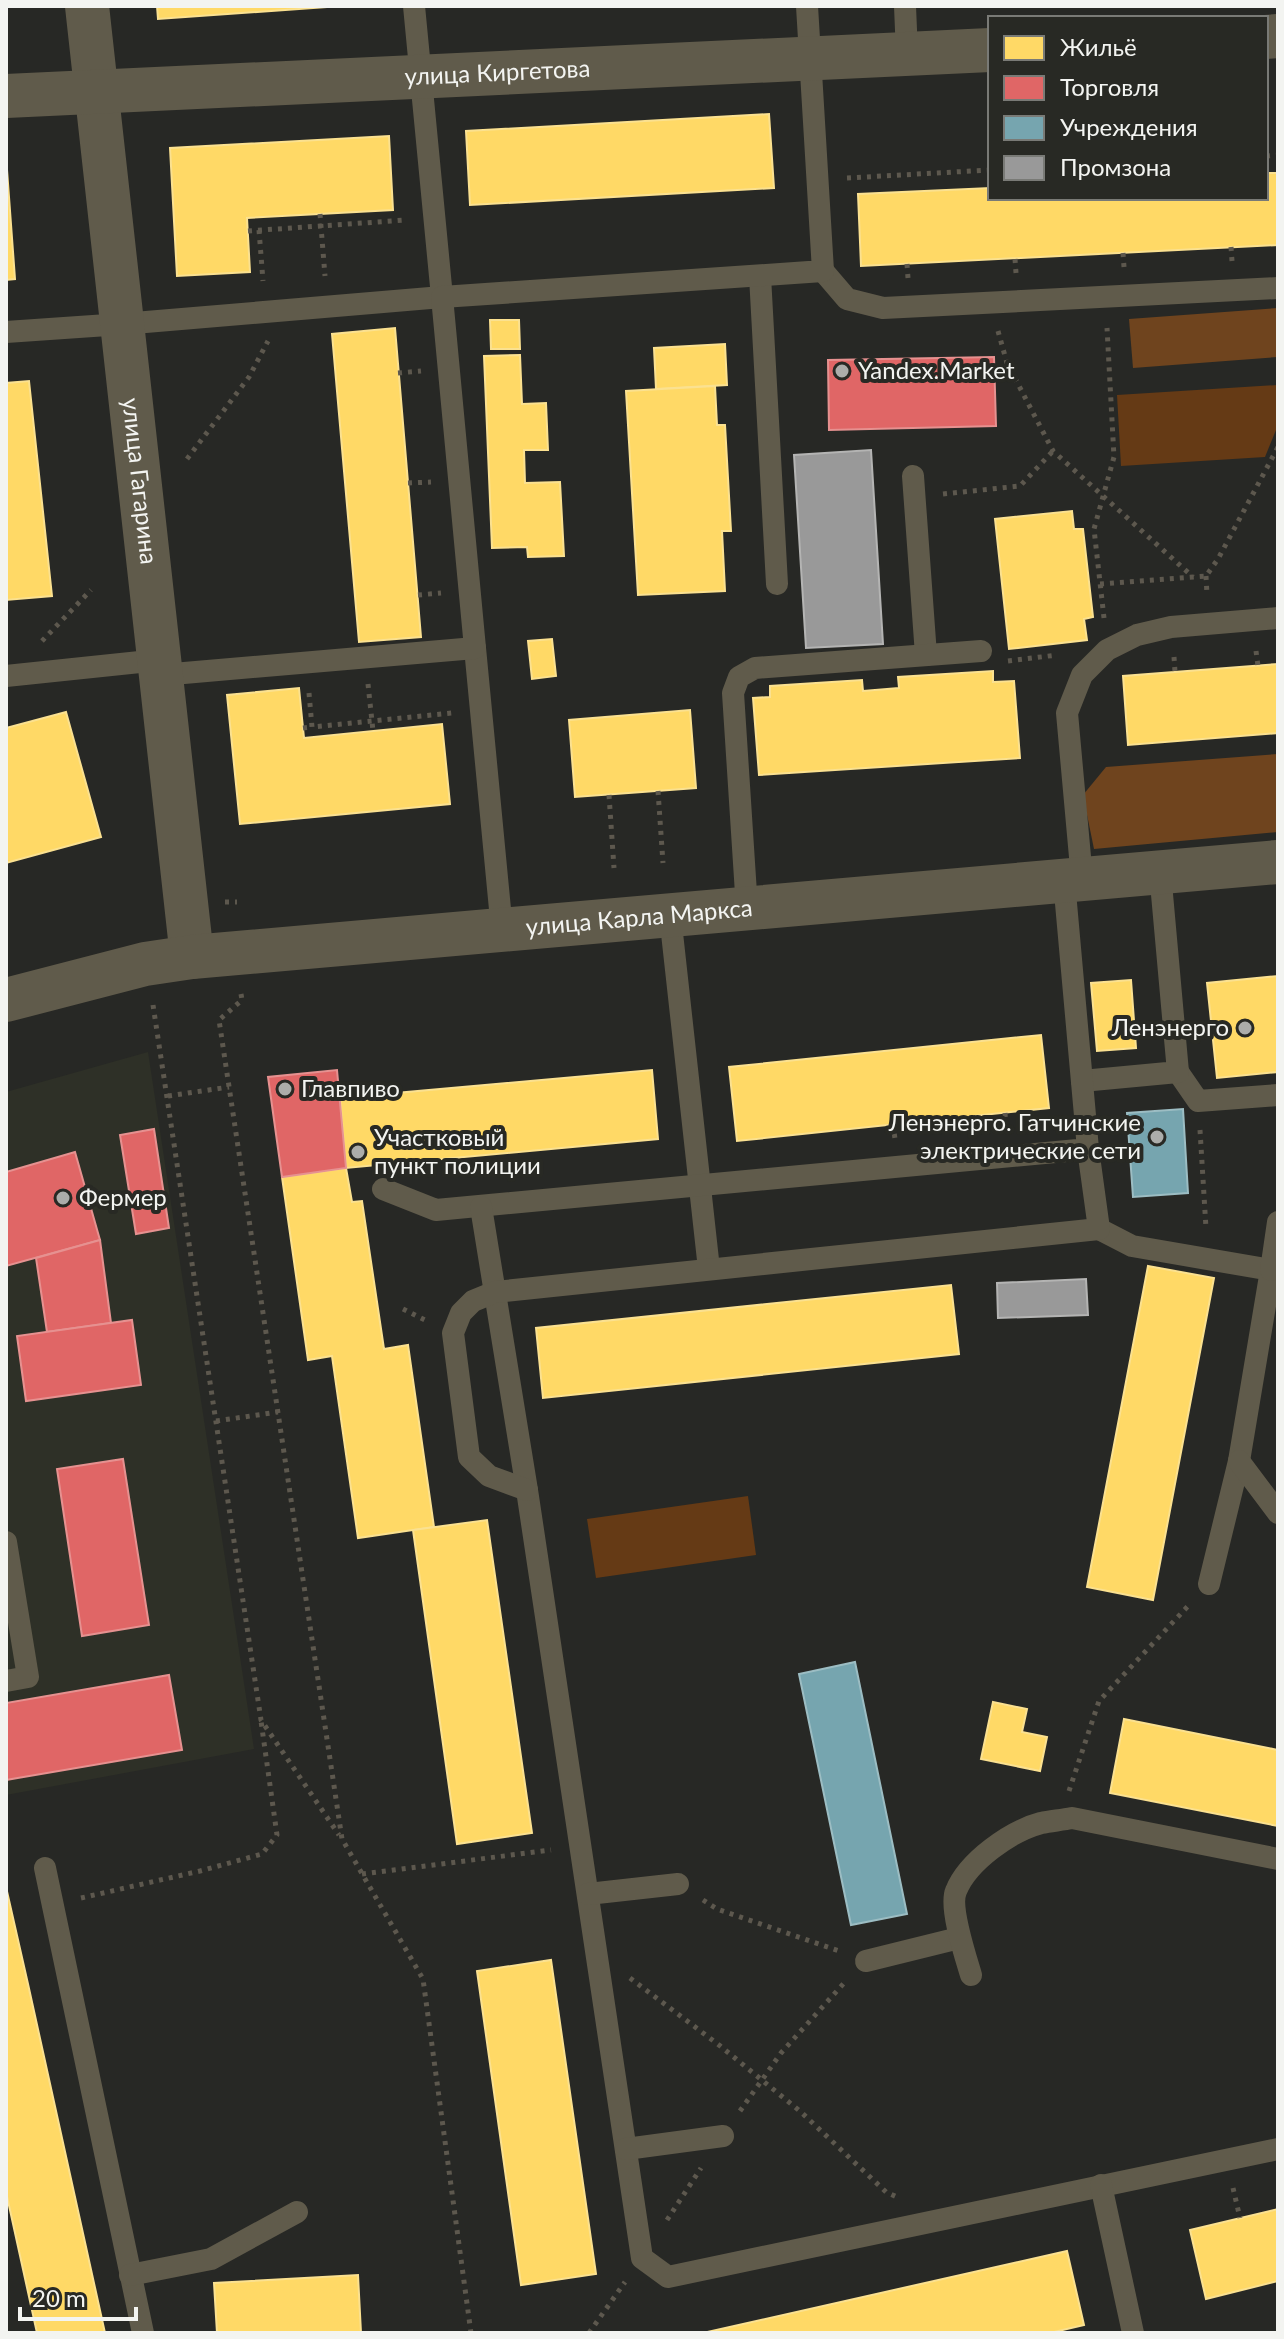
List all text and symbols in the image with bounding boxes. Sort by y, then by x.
legend [988,16,1268,200]
text: Жильё [1060,32,1137,61]
street label: улица Киргетова [404,53,591,90]
text: Торговля [1060,72,1159,101]
text: Учреждения [1060,112,1198,141]
text: Промзона [1060,152,1171,181]
place label: Yandex.Market [858,355,1015,384]
marker: Yandex.Market [833,362,851,380]
street label: улица Гагарина [117,396,165,566]
street label: улица Карла Маркса [524,892,754,941]
place label: Ленэнерго [1111,1012,1229,1041]
marker: Ленэнерго [1236,1019,1254,1037]
place label: Главпиво [301,1073,400,1102]
marker: Главпиво [276,1080,294,1098]
place label: Ленэнерго. Гатчинские электрические сети [888,1107,1141,1164]
place label: Участковый пункт полиции [374,1122,541,1179]
marker: Ленэнерго. Гатчинские электрические сети [1148,1128,1166,1146]
marker: Участковый пункт полиции [349,1143,367,1161]
place label: Фермер [79,1182,167,1211]
marker: Фермер [54,1189,72,1207]
scale bar [20,2271,136,2321]
text: 20 m [32,2283,86,2312]

